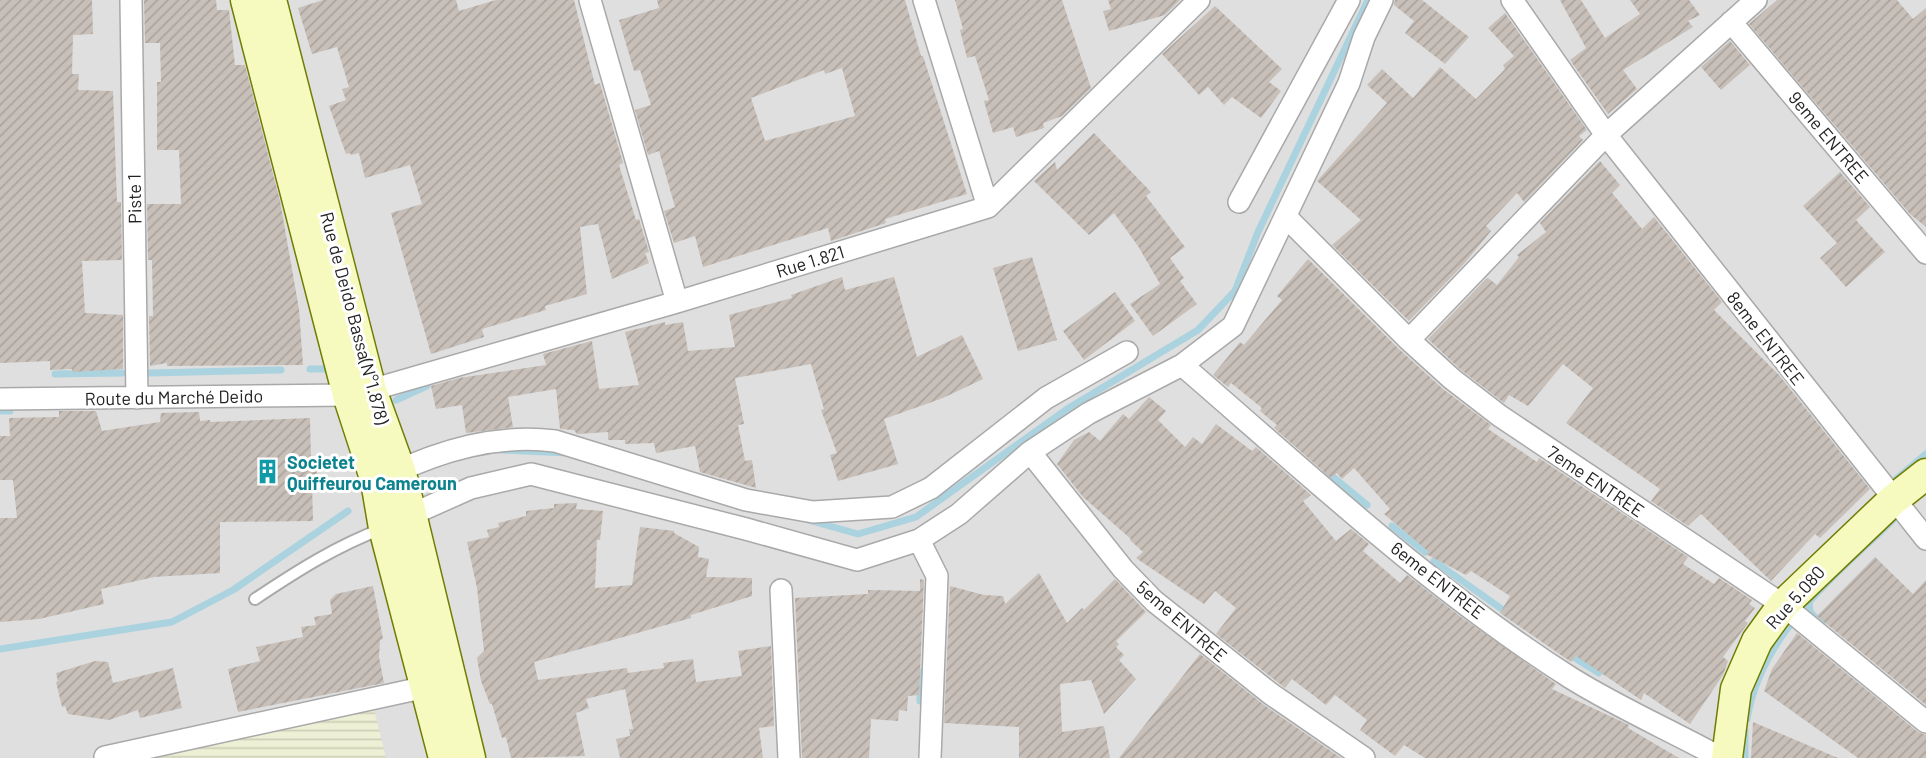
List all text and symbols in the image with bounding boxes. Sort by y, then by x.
street label: 9eme ENTREE [1784,87,1874,187]
street label: Piste 1 [123,174,145,224]
street label: Rue de Deido Bassa(N°1.878) [316,209,394,427]
street label: Rue 1.821 [773,240,847,282]
street label: 8eme ENTREE [1723,287,1809,389]
street label: Route du Marché Deido [85,384,263,410]
street label: 7eme ENTREE [1543,441,1649,521]
place label: Societet Quiffeurou Cameroun [287,451,457,494]
building icon: Societet Quiffeurou Cameroun [253,458,281,486]
street label: 6eme ENTREE [1387,537,1489,623]
street label: Rue 5.080 [1761,561,1829,633]
street label: 5eme ENTREE [1132,576,1232,666]

